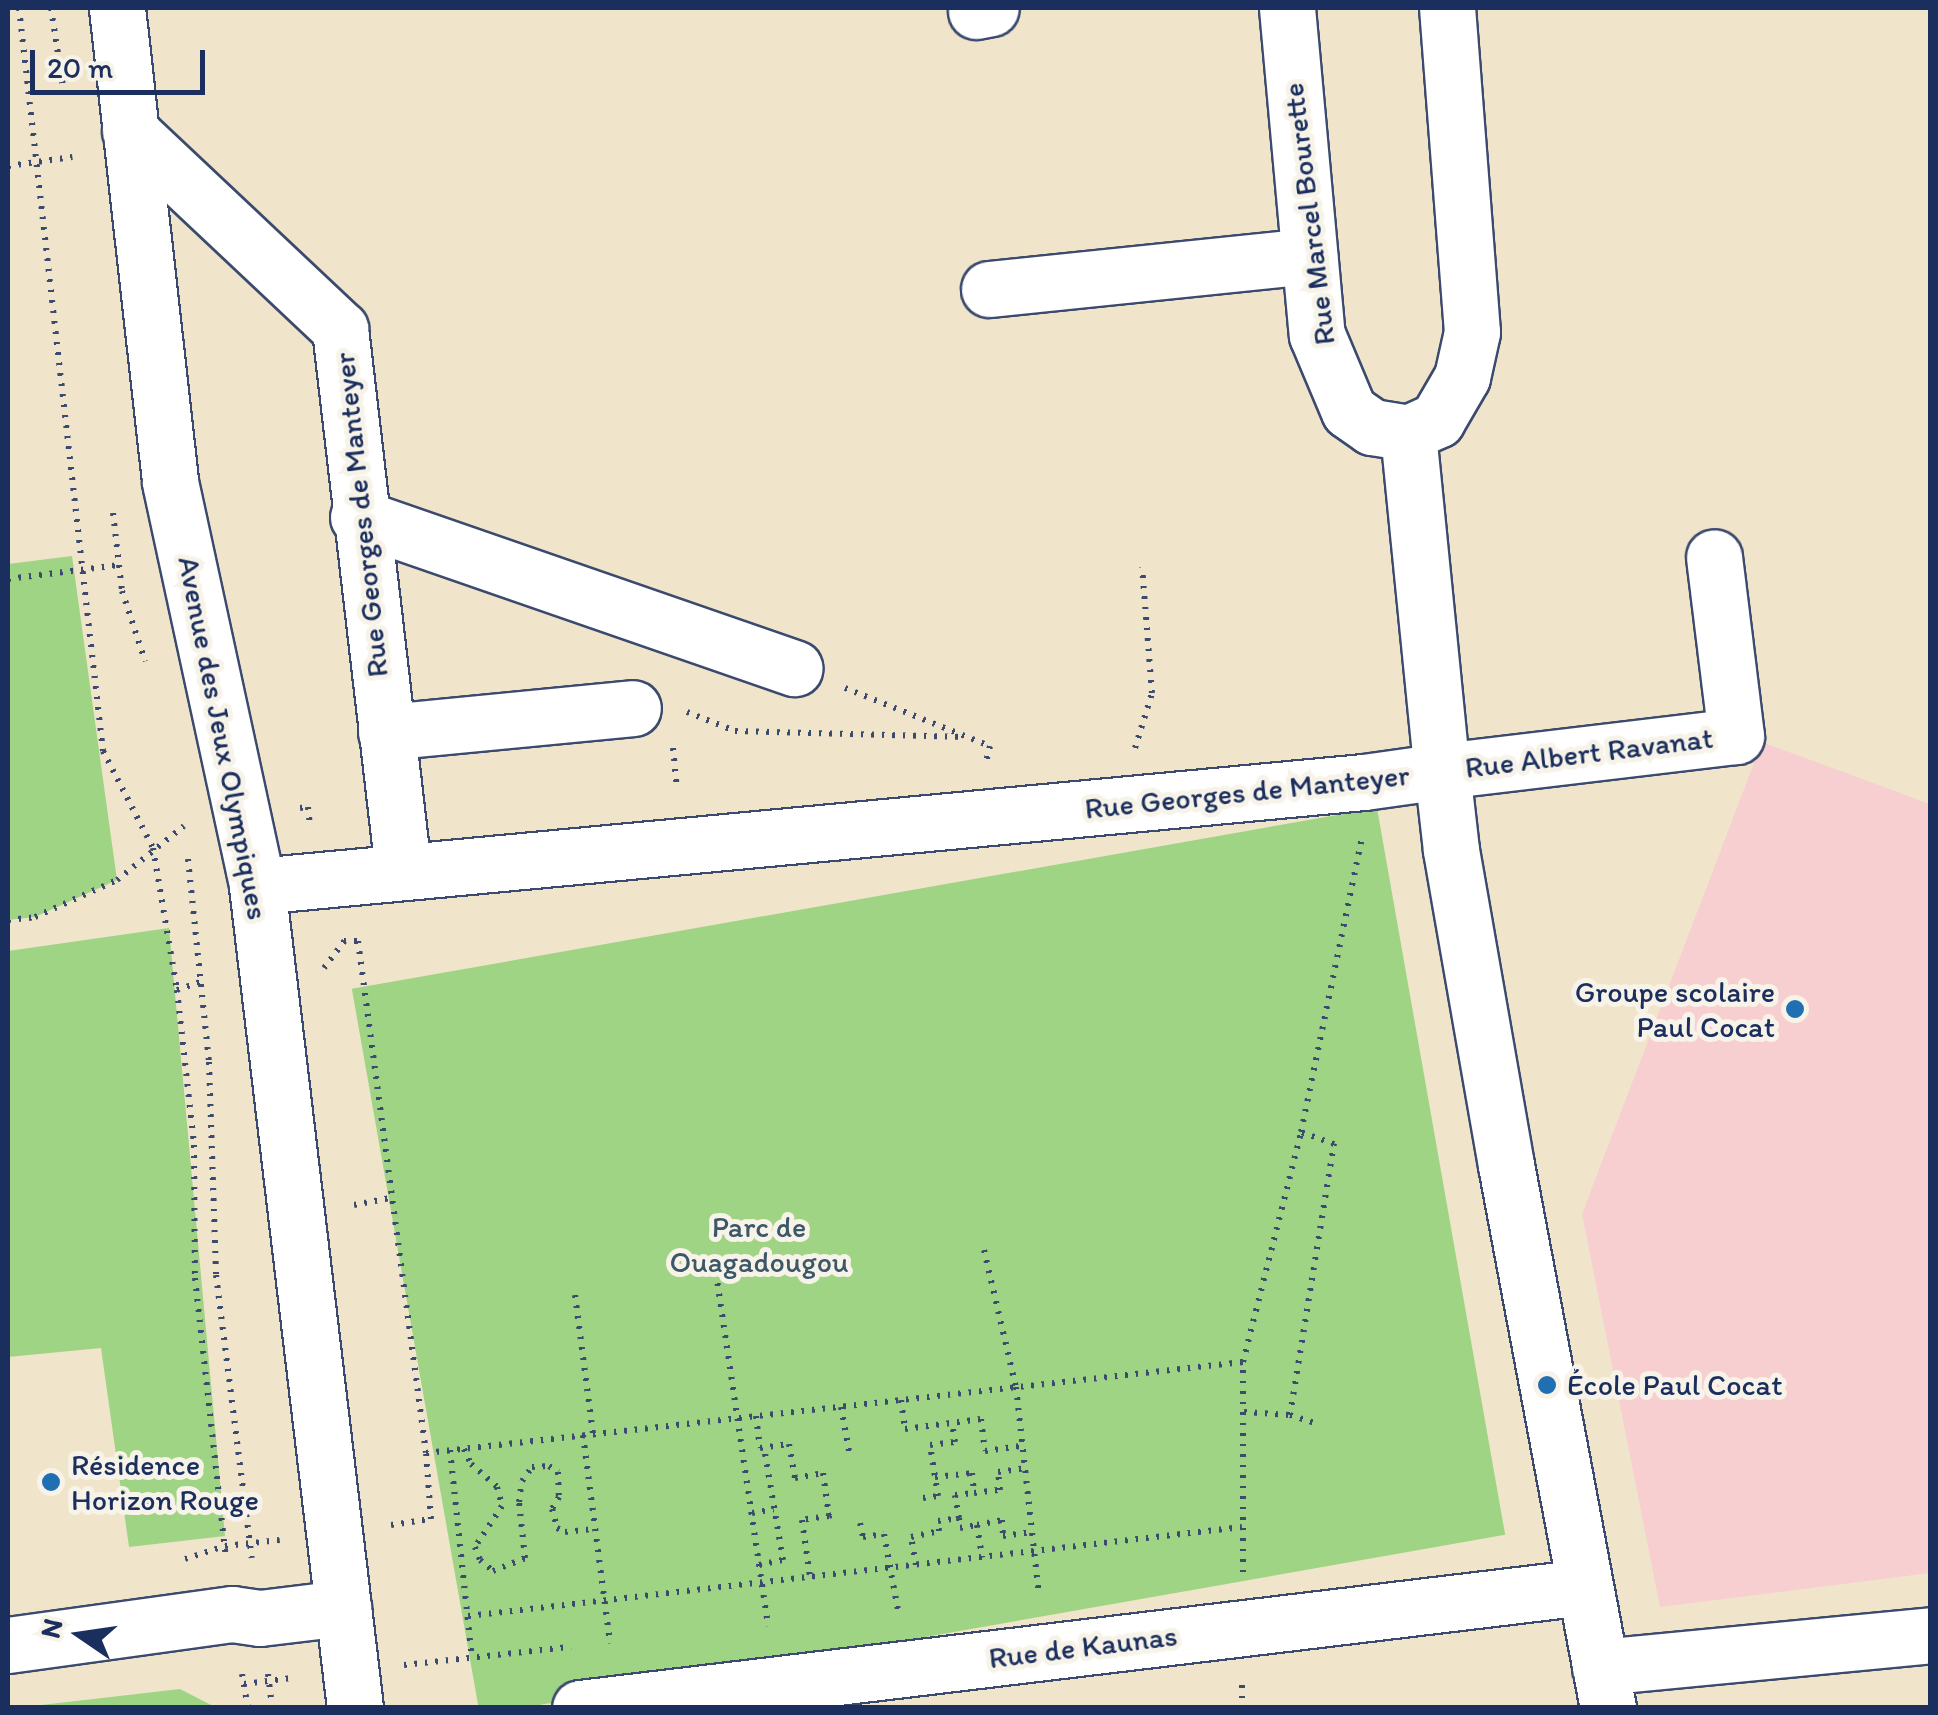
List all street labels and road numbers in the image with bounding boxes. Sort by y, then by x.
street label: Rue Marcel Bourette [1275,81,1343,347]
street label: Rue Georges de Manteyer [326,350,396,680]
street label: Avenue des Jeux Olympiques [170,552,276,924]
street label: Rue Albert Ravanat [1464,720,1714,786]
street label: Rue Georges de Manteyer [1082,757,1412,827]
street label: Rue de Kaunas [986,1618,1180,1676]

